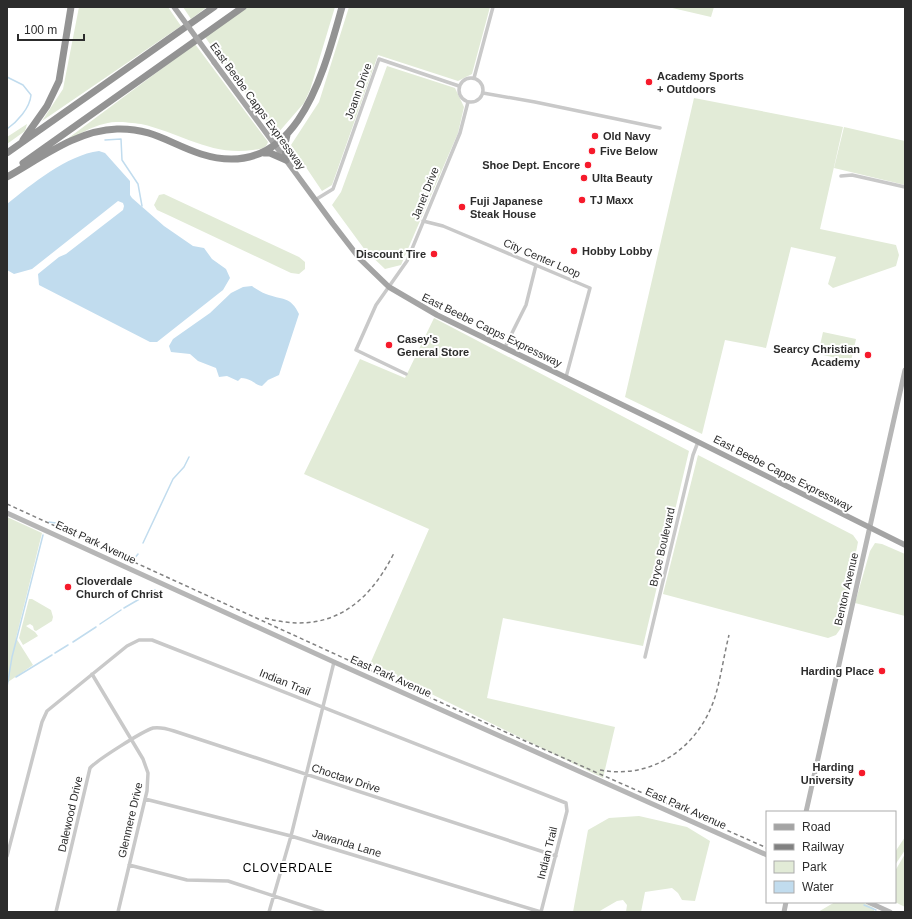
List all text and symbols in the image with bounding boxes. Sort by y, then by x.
scale bar [18,16,84,42]
text: 100 m [24,23,57,37]
street label: East Beebe Capps Expressway [208,40,308,172]
street label: Joann Drive [342,61,374,121]
place label: Academy Sports + Outdoors [657,70,744,95]
marker: Academy Sports + Outdoors [644,77,654,87]
place label: Old Navy [603,130,652,142]
marker: Old Navy [590,131,600,141]
place label: Five Below [600,145,658,157]
marker: Five Below [587,146,597,156]
place label: Shoe Dept. Encore [482,159,580,171]
marker: Shoe Dept. Encore [583,160,593,170]
street label: Janet Drive [409,165,441,221]
place label: Ulta Beauty [592,172,653,184]
marker: Ulta Beauty [579,173,589,183]
place label: TJ Maxx [590,194,634,206]
place label: Fuji Japanese Steak House [470,195,543,220]
marker: TJ Maxx [577,195,587,205]
marker: Fuji Japanese Steak House [457,202,467,212]
street label: City Center Loop [502,236,582,280]
place label: Hobby Lobby [582,245,653,257]
marker: Hobby Lobby [569,246,579,256]
place label: Discount Tire [356,248,426,260]
marker: Discount Tire [429,249,439,259]
street label: East Beebe Capps Expressway [420,291,564,369]
place label: Casey's General Store [397,333,469,358]
marker: Casey's General Store [384,340,394,350]
place label: Searcy Christian Academy [773,343,861,368]
marker: Searcy Christian Academy [863,350,873,360]
street label: East Beebe Capps Expressway [712,433,855,514]
street label: Bryce Boulevard [647,506,677,588]
street label: East Park Avenue [54,518,138,566]
street label: Benton Avenue [832,551,860,627]
place label: Cloverdale Church of Christ [76,575,163,600]
marker: Cloverdale Church of Christ [63,582,73,592]
street label: East Park Avenue [349,653,433,699]
place label: Harding Place [801,665,874,677]
street label: Indian Trail [258,666,312,698]
marker: Harding Place [877,666,887,676]
street label: Choctaw Drive [310,761,382,795]
place label: Harding University [801,761,855,786]
marker: Harding University [857,768,867,778]
street label: Dalewood Drive [55,775,85,853]
street label: Glenmere Drive [115,781,145,859]
street label: East Park Avenue [644,785,728,831]
legend [766,811,896,903]
text: Road [802,820,831,834]
street label: Indian Trail [535,825,559,881]
street label: Jawanda Lane [311,827,383,859]
text: Railway [802,840,844,854]
text: Park [802,860,828,874]
district label: CLOVERDALE [243,861,333,875]
text: Water [802,880,834,894]

